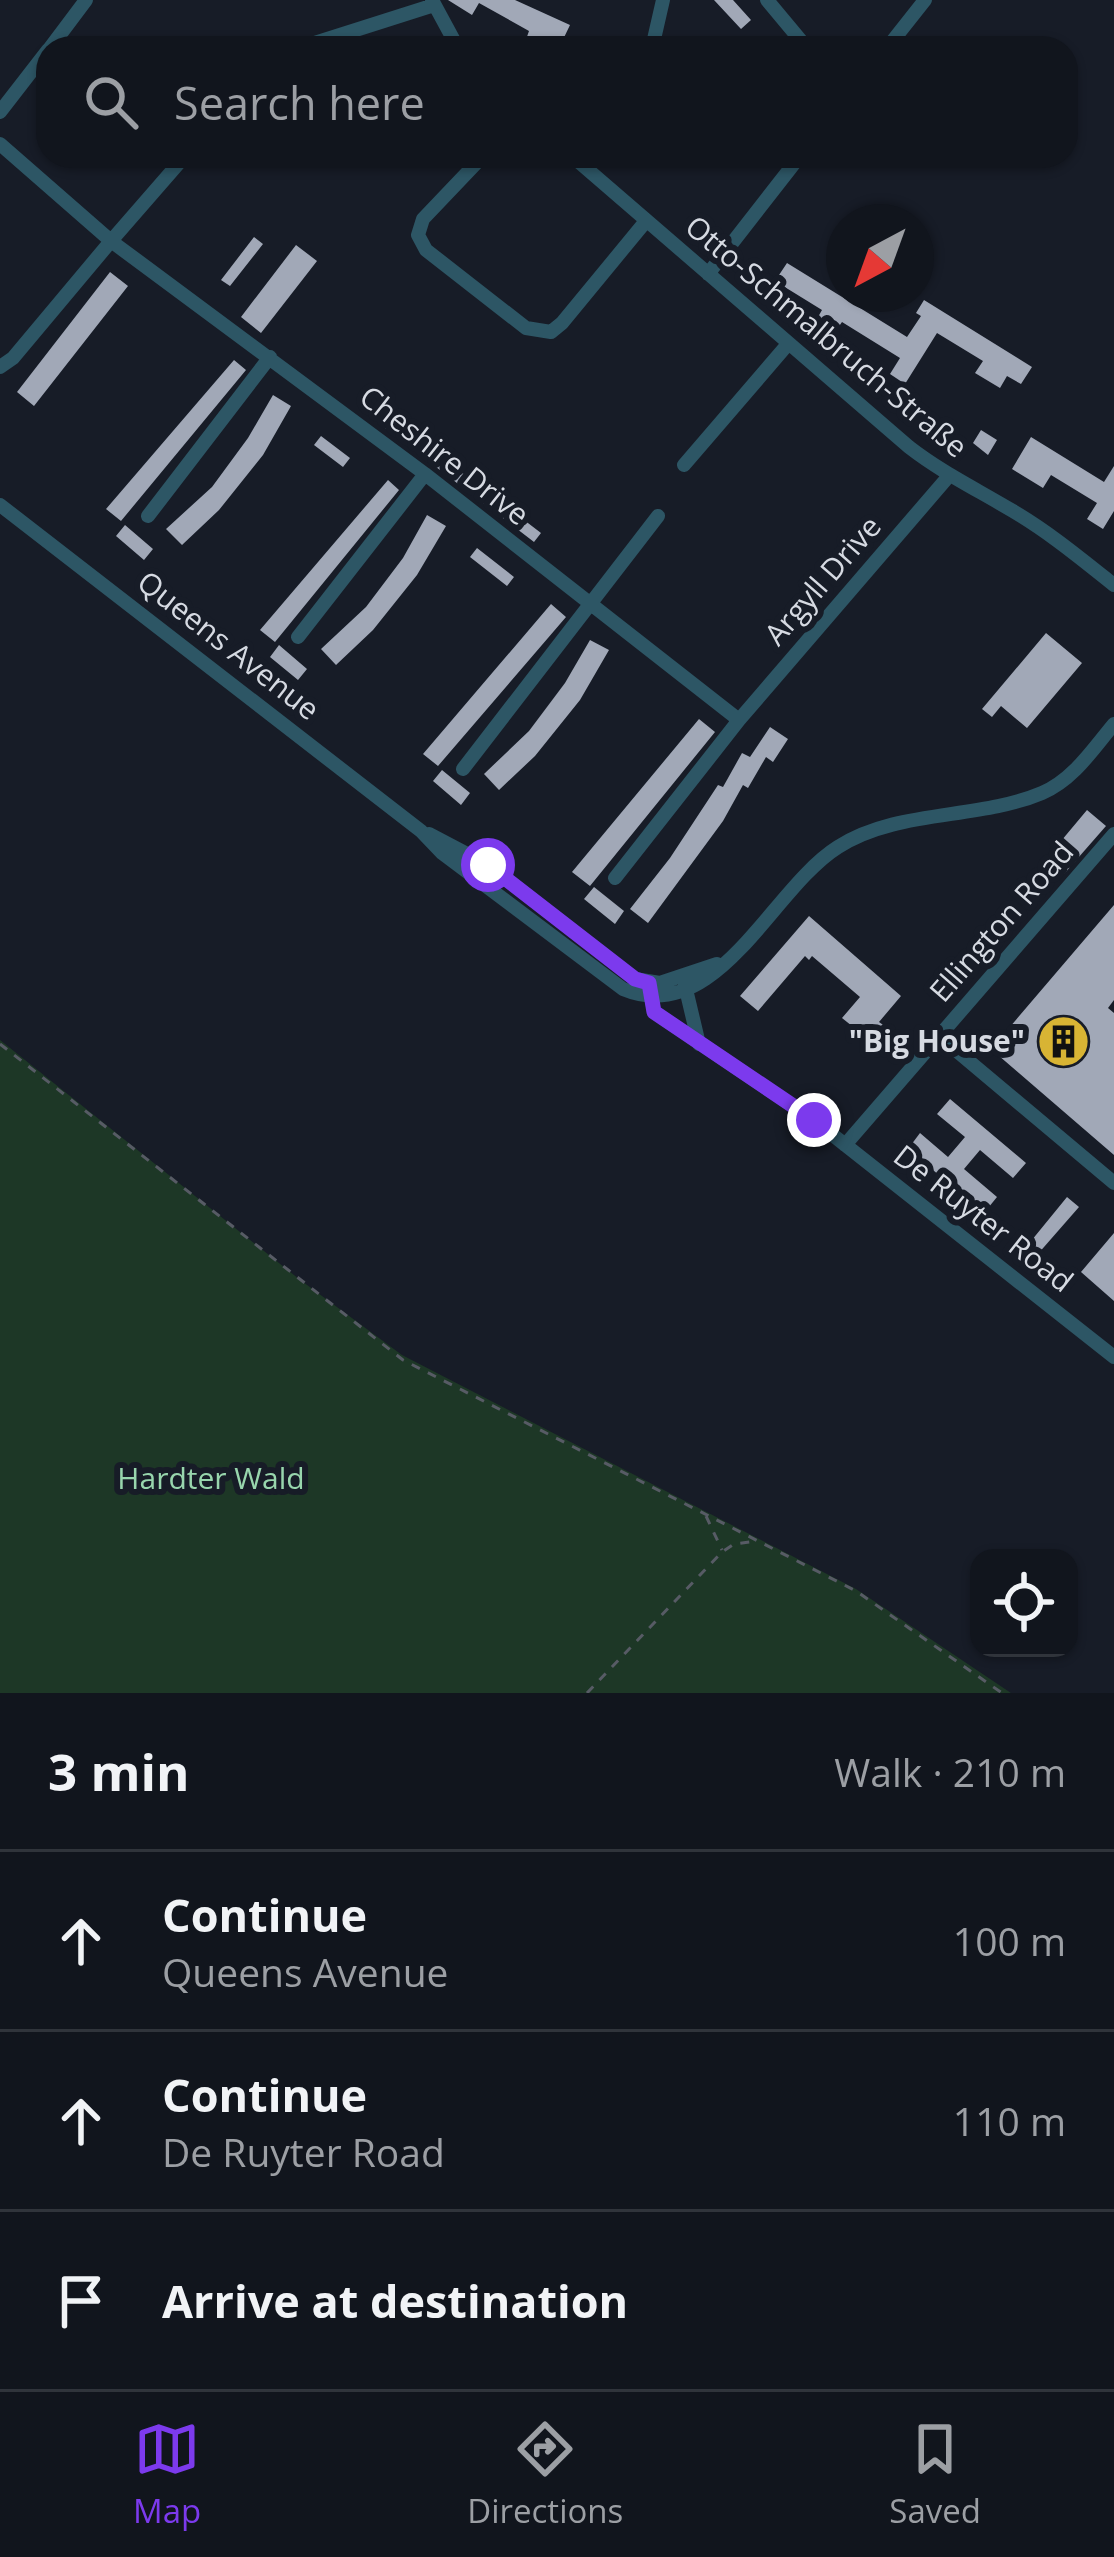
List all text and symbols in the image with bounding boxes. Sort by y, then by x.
search box [36,36,1078,168]
icon: search [78,69,144,135]
text: Search here [174,72,425,133]
north arrow [826,204,934,312]
street label: Otto-Schmalbruch-Straße [677,206,977,466]
street label: Cheshire Drive [352,376,538,534]
street label: Argyll Drive [754,507,889,653]
street label: Queens Avenue [129,561,328,729]
street label: Ellington Road [920,832,1082,1010]
route start [461,838,515,892]
building icon: "Big House" [1036,1014,1092,1070]
place label: "Big House" [849,1020,1025,1061]
route end [787,1093,841,1147]
street label: De Ruyter Road [886,1135,1082,1301]
park label: Hardter Wald [117,1457,305,1498]
map controls [970,1549,1078,1657]
button: locate [970,1549,1078,1657]
text: 3 min [48,1736,190,1806]
text: Walk · 210 m [834,1745,1066,1798]
text: Continue [162,1884,367,1945]
icon: ahead [48,1908,114,1974]
text: 100 m [953,1914,1066,1967]
text: Queens Avenue [162,1945,448,1998]
text: Continue [162,2064,367,2125]
icon: ahead [48,2088,114,2154]
text: 110 m [953,2094,1066,2147]
text: De Ruyter Road [162,2125,445,2178]
icon: arrive [48,2268,114,2334]
text: Arrive at destination [162,2270,628,2331]
tab: Map [133,2416,201,2533]
tab: Directions [467,2416,623,2533]
tab: Saved [889,2416,981,2533]

